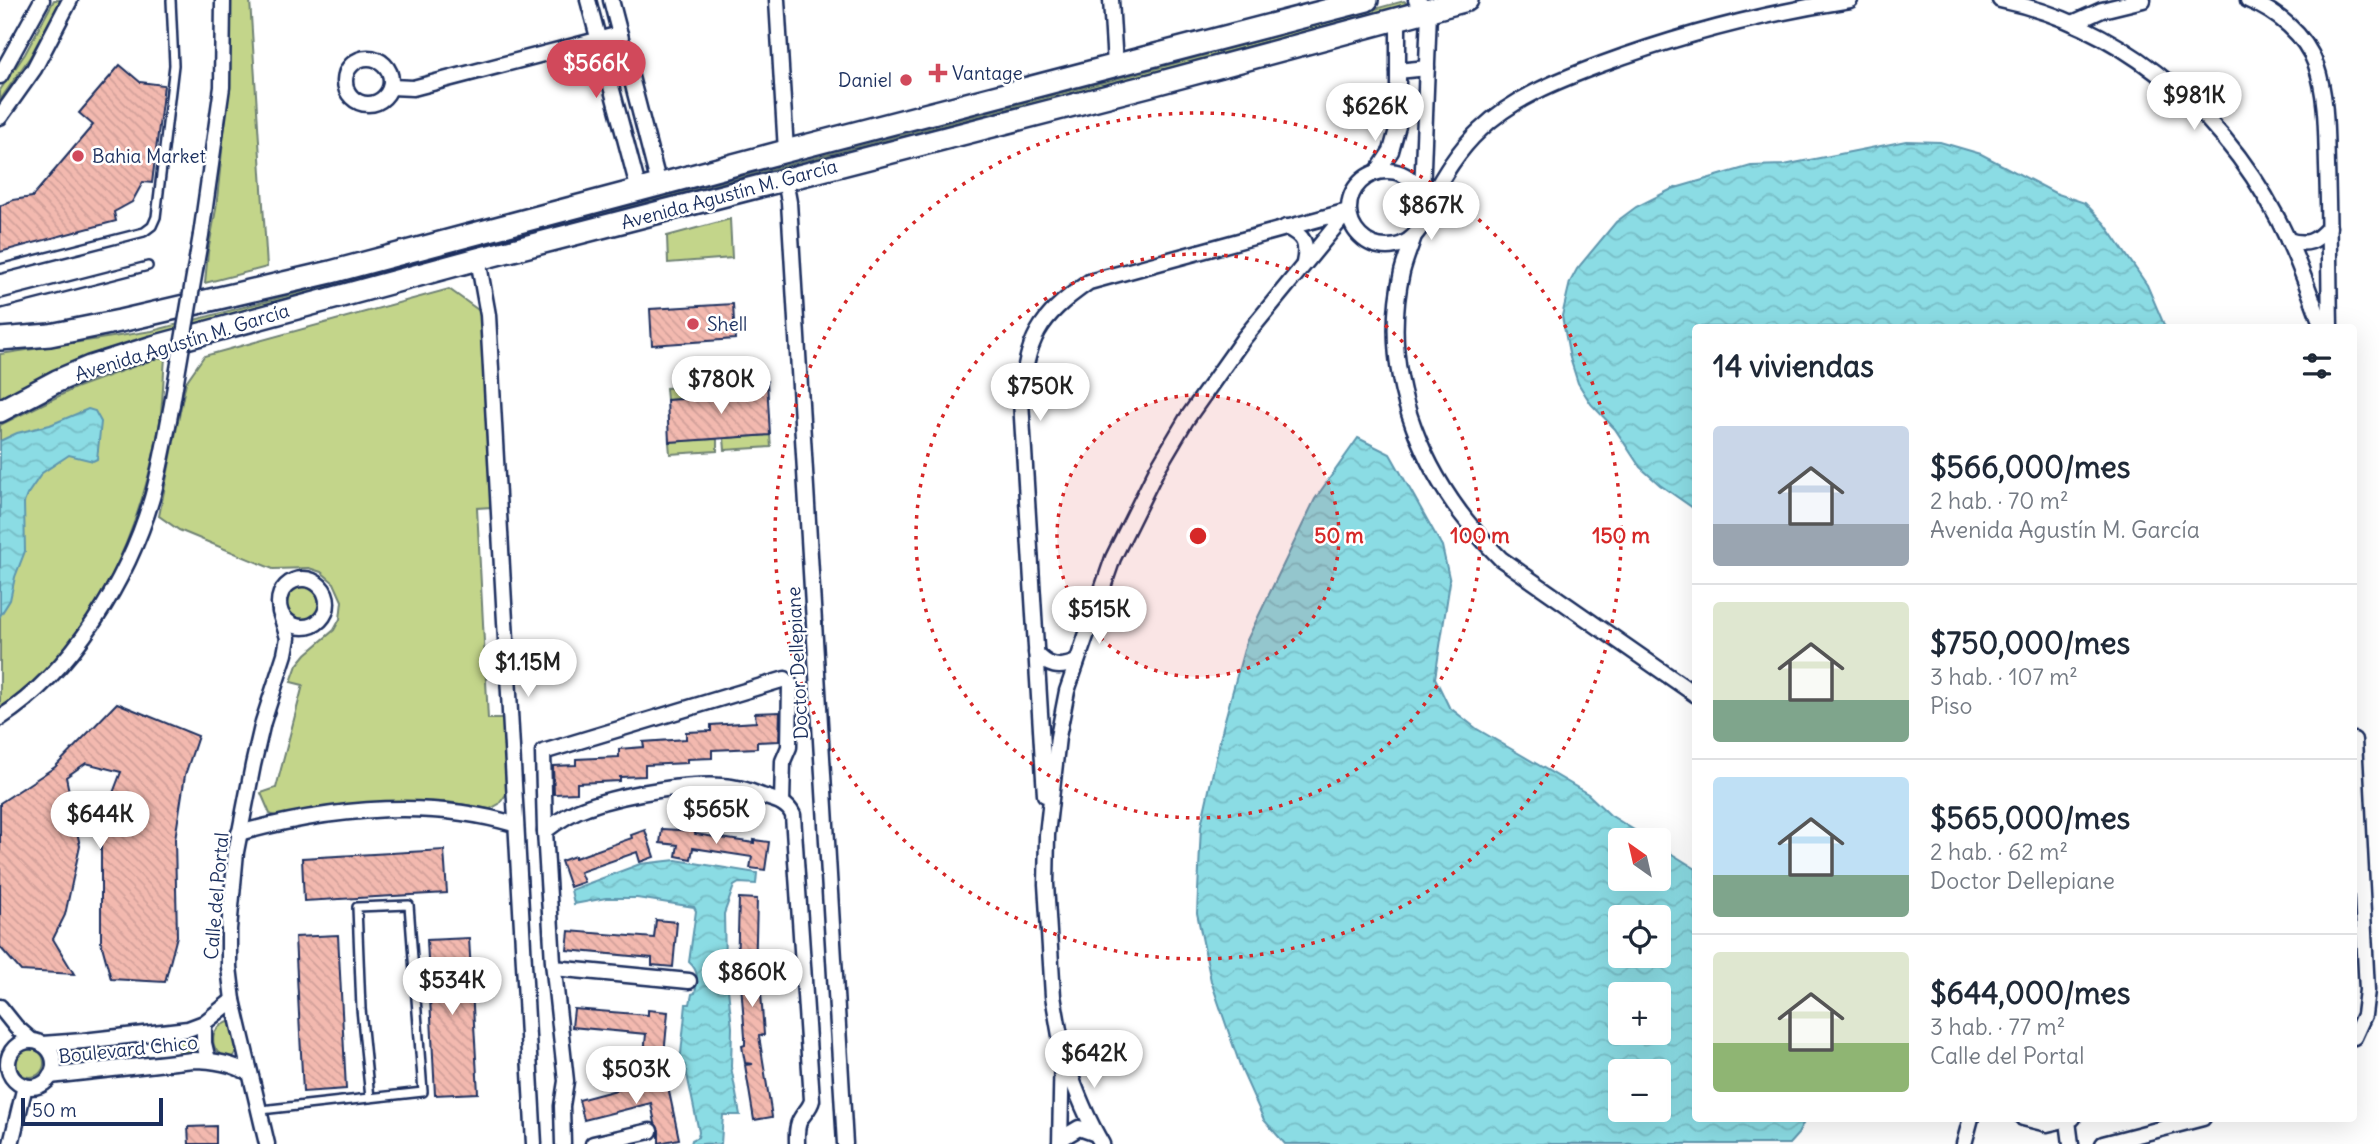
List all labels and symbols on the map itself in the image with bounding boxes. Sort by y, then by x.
pin: $566K [547,41,645,100]
place label: Vantage [952,61,1023,85]
marker: Vantage [930,65,946,81]
place label: Daniel [838,68,892,92]
marker: Daniel [898,72,914,88]
pin: $981K [2145,72,2243,132]
pin: $626K [1326,83,1424,143]
place label: Bahia Market [92,144,206,168]
marker: Bahia Market [70,148,86,164]
street label: Avenida Agustín M. García [618,154,840,234]
pin: $867K [1382,182,1480,242]
street label: Avenida Agustín M. García [72,298,292,386]
place label: Shell [707,312,747,336]
marker: Shell [685,316,701,332]
pin: $780K [672,356,770,416]
pin: $750K [991,364,1089,423]
text: 50 m [1314,522,1364,549]
text: 100 m [1450,522,1510,549]
text: 150 m [1592,522,1650,549]
centre of rings [1186,524,1210,548]
street label: Doctor Dellepiane [781,586,813,740]
pin: $515K [1050,586,1148,646]
pin: $1.15M [471,640,585,699]
pin: $565K [667,786,765,846]
pin: $644K [51,792,149,851]
north arrow [1608,828,1671,891]
street label: Calle del Portal [198,831,234,961]
pin: $860K [703,950,801,1009]
pin: $534K [403,958,501,1017]
street label: Boulevard Chico [57,1030,199,1068]
pin: $642K [1045,1030,1143,1090]
pin: $503K [587,1046,685,1106]
scale bar [21,1095,163,1127]

